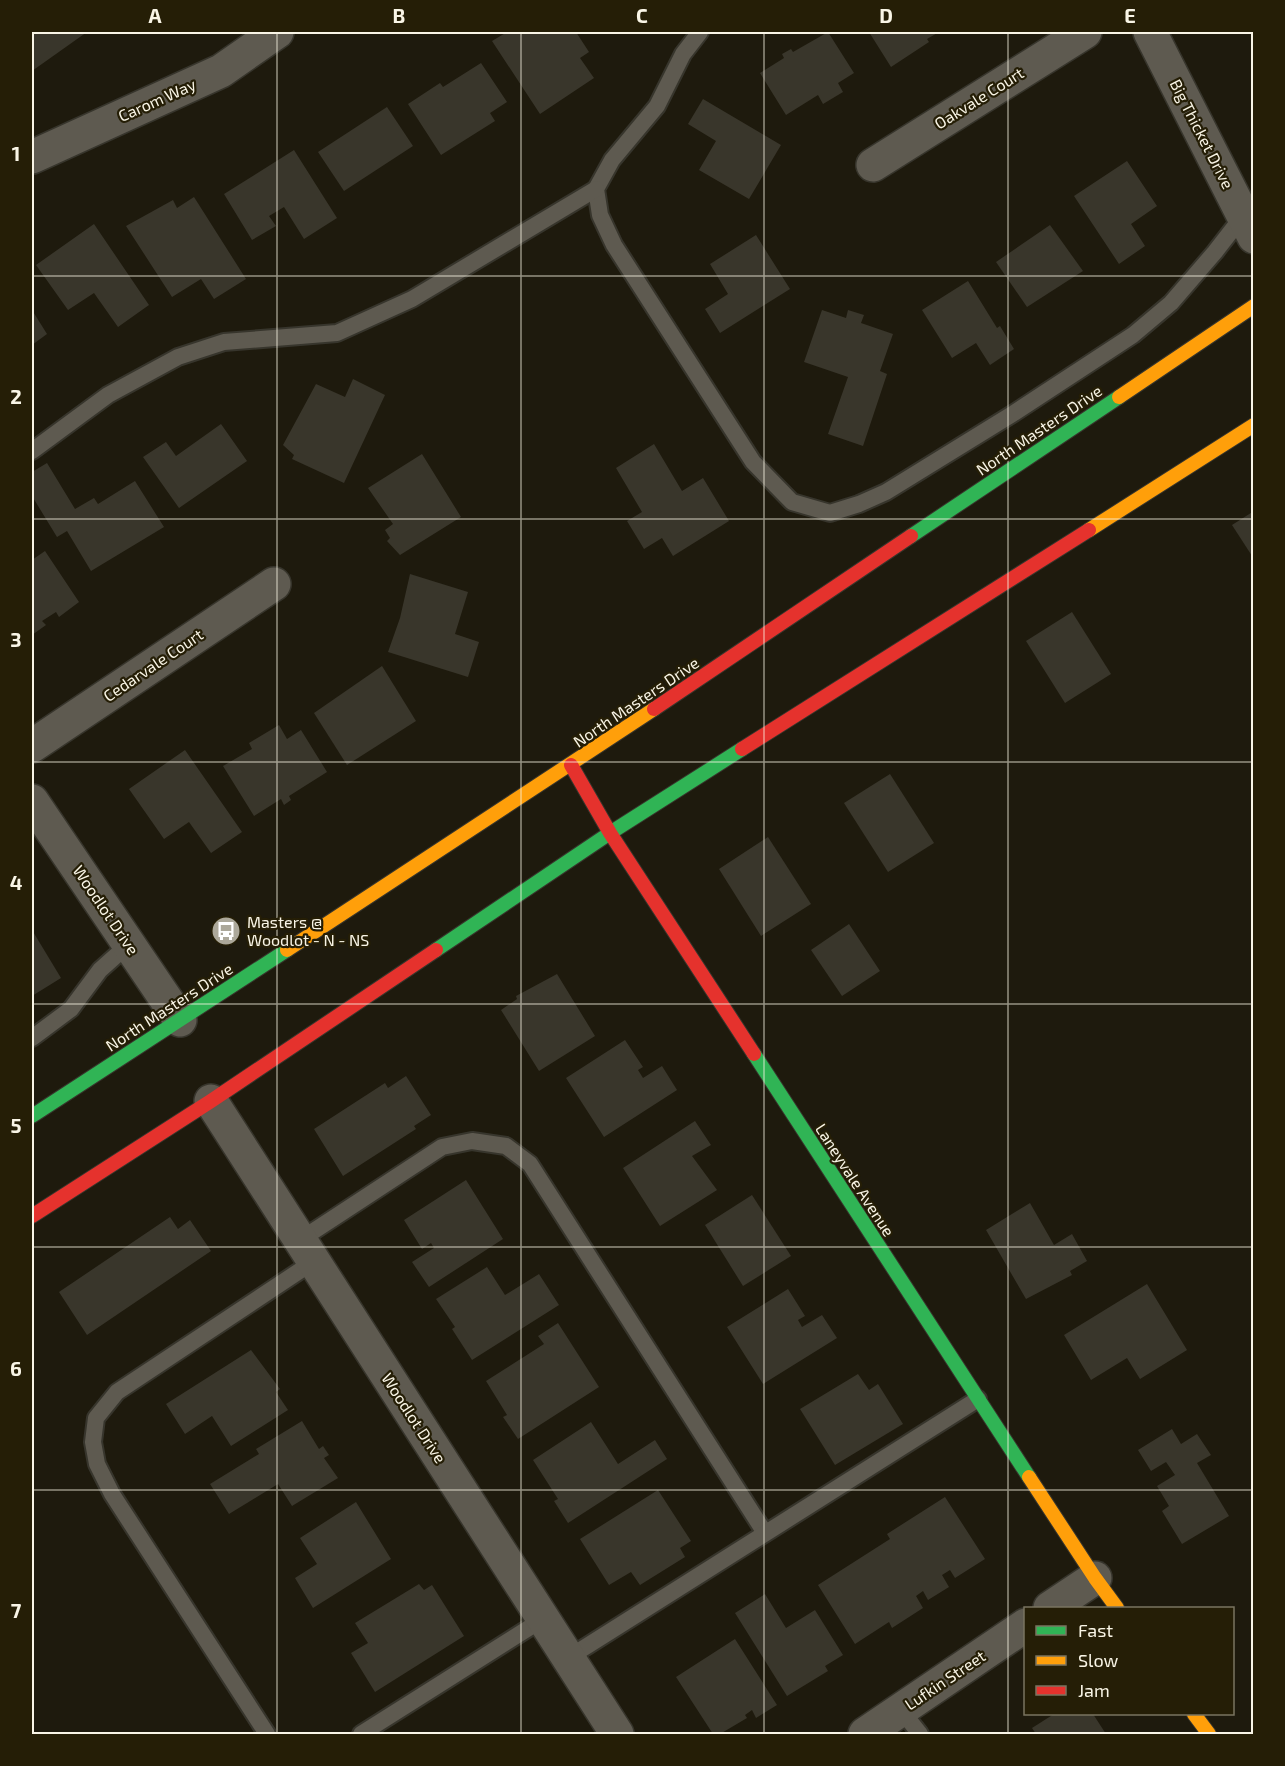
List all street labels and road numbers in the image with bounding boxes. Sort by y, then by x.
street label: Oakvale Court [931,63,1027,133]
street label: Carom Way [115,74,199,125]
street label: Big Thicket Drive [1167,76,1238,192]
street label: North Masters Drive [972,380,1105,479]
street label: Cedarvale Court [99,624,206,705]
street label: North Masters Drive [569,652,702,751]
street label: Woodlot Drive [70,861,143,958]
street label: North Masters Drive [102,958,236,1055]
street label: Laneyvale Avenue [812,1120,899,1240]
street label: Woodlot Drive [378,1369,451,1466]
street label: Lufkin Street [901,1646,989,1713]

